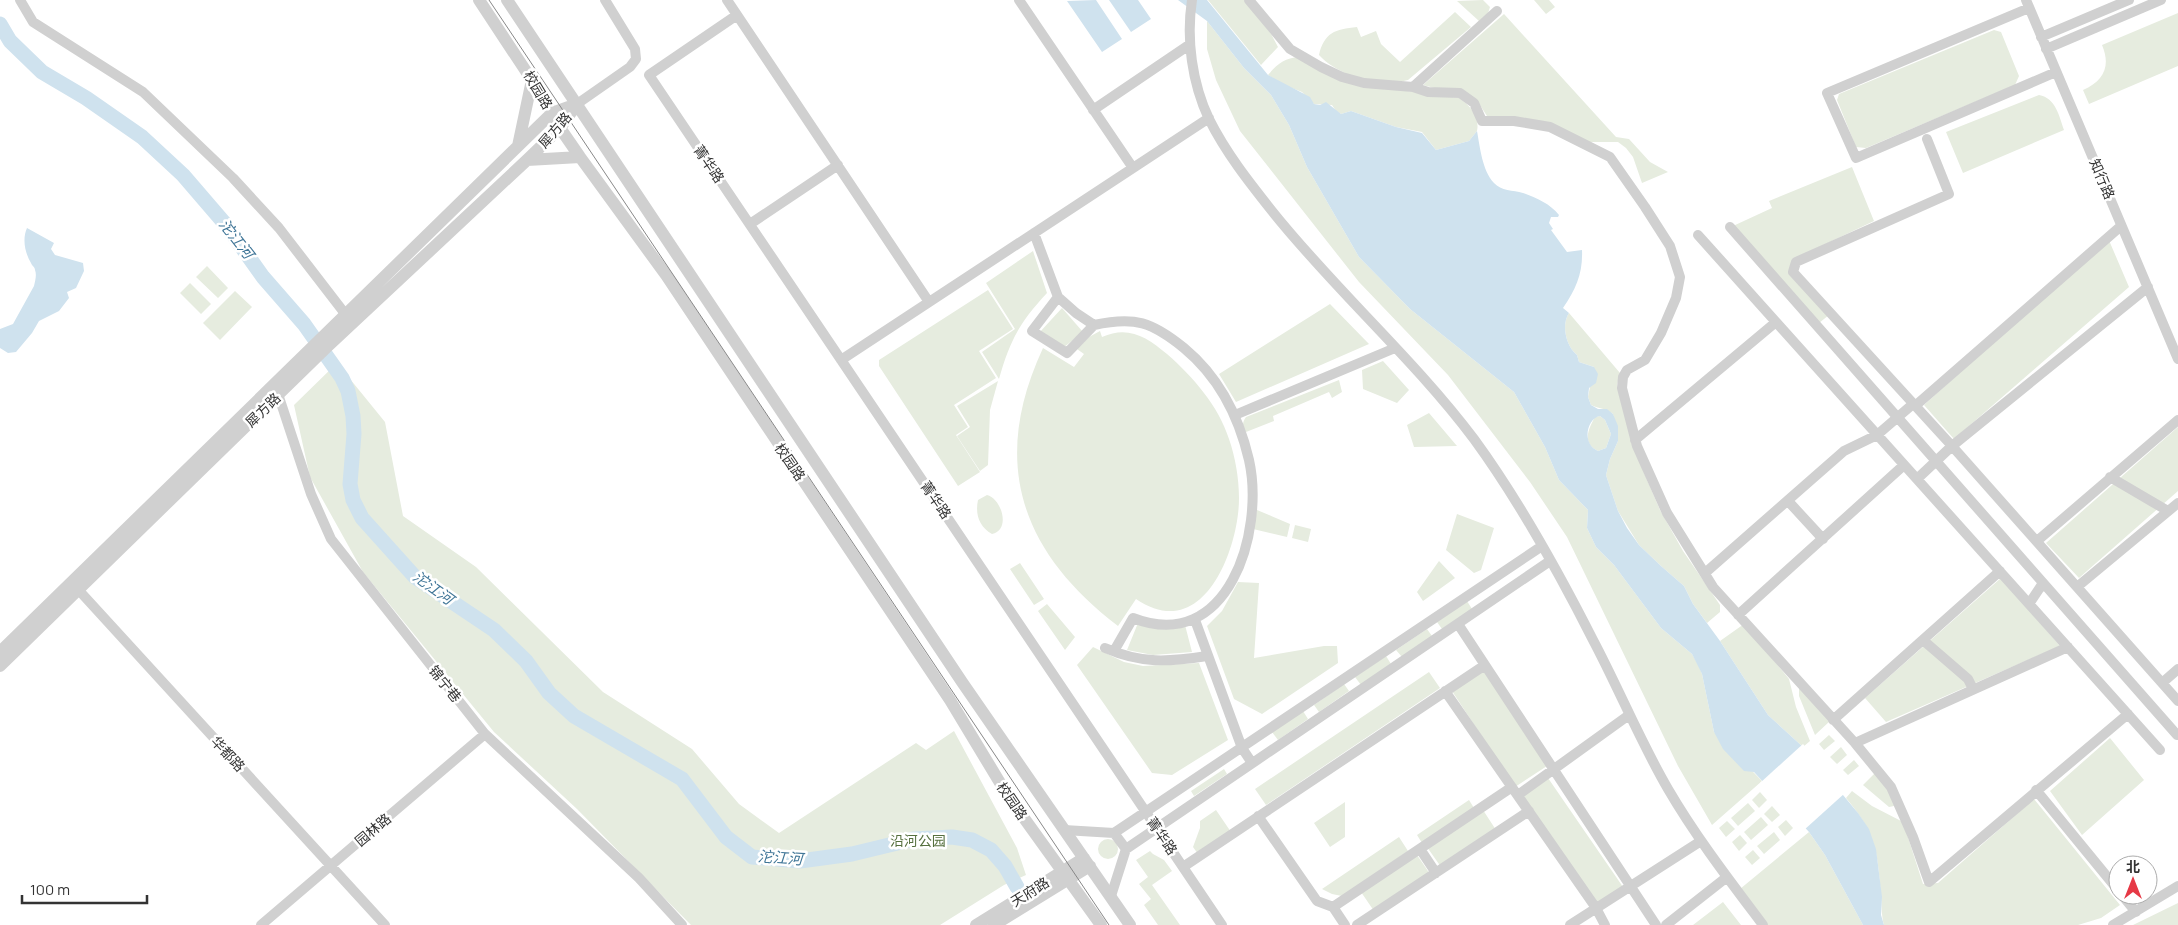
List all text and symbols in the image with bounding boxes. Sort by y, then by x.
street label: 校园路 [519,67,557,113]
street label: 犀方路 [534,108,576,152]
street label: 菁华路 [690,141,729,186]
street label: 知行路 [2086,156,2119,202]
water label: 沱江河 [214,214,260,265]
street label: 犀方路 [241,388,284,431]
street label: 校园路 [771,439,810,484]
street label: 菁华路 [917,477,956,522]
water label: 沱江河 [409,566,460,611]
street label: 锦宁巷 [425,661,466,706]
street label: 华都路 [207,732,250,775]
street label: 校园路 [993,778,1032,823]
street label: 园林路 [350,809,395,850]
street label: 菁华路 [1143,813,1182,858]
park label: 沿河公园 [890,831,946,850]
water label: 沱江河 [757,845,806,870]
north arrow [2108,855,2158,905]
text: 北 [2126,857,2140,876]
scale bar [22,872,148,904]
street label: 天府路 [1007,872,1053,911]
text: 100 m [30,879,70,900]

